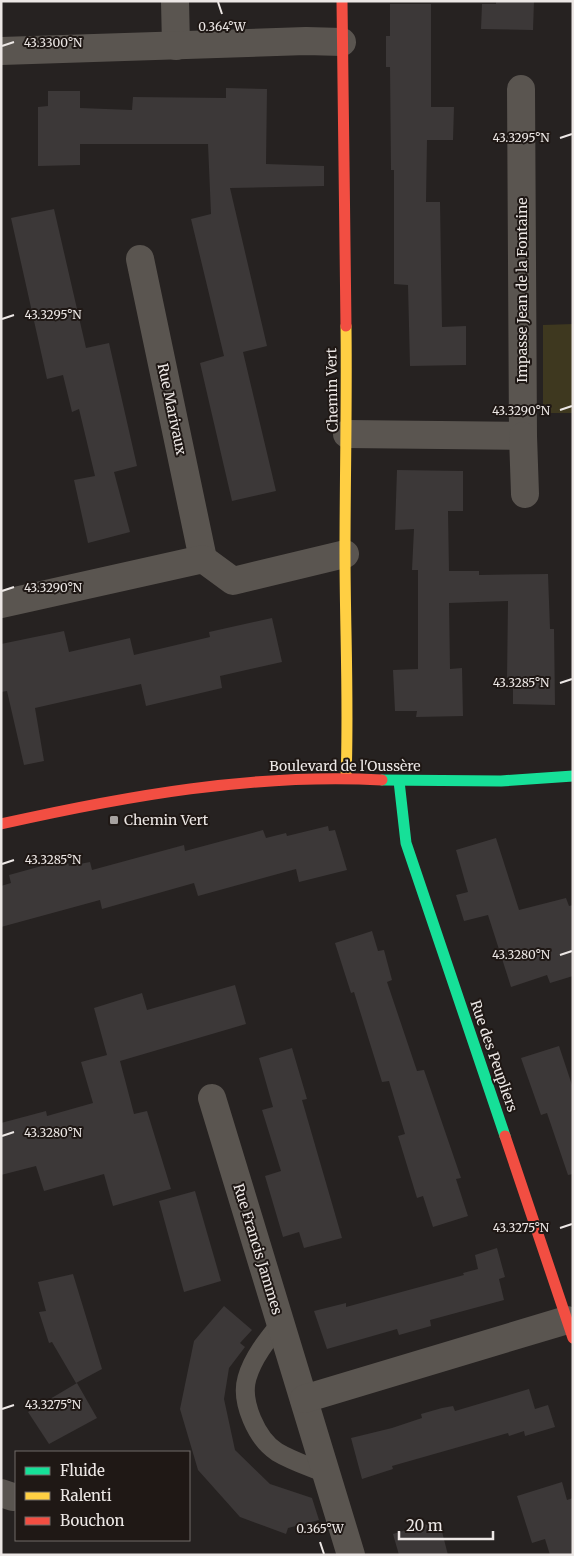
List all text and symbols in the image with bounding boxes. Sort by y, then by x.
text: 0.364°W [198,19,247,34]
text: 43.3300°N [24,35,83,50]
text: 43.3295°N [493,130,550,145]
street label: Impasse Jean de la Fontaine [513,197,531,383]
text: 43.3295°N [25,307,82,322]
street label: Chemin Vert [322,347,342,432]
street label: Rue Marivaux [154,362,191,457]
text: 43.3290°N [492,403,551,418]
text: 43.3290°N [24,580,83,595]
text: 43.3285°N [493,675,550,690]
street label: Boulevard de l'Oussère [269,757,421,775]
place label: Chemin Vert [124,811,209,829]
marker: Chemin Vert [108,814,120,826]
text: 43.3285°N [25,852,82,867]
text: 43.3280°N [492,947,551,962]
street label: Rue des Peupliers [466,998,522,1115]
text: 43.3280°N [24,1125,83,1140]
street label: Rue Francis Jammes [229,1181,287,1317]
text: 43.3275°N [493,1220,550,1235]
text: 43.3275°N [25,1397,82,1412]
legend [15,1451,190,1541]
text: Fluide [60,1461,105,1480]
text: Ralenti [60,1486,112,1505]
scale bar [399,1508,493,1540]
text: Bouchon [60,1511,124,1530]
text: 20 m [406,1516,443,1535]
text: 0.365°W [296,1521,345,1536]

